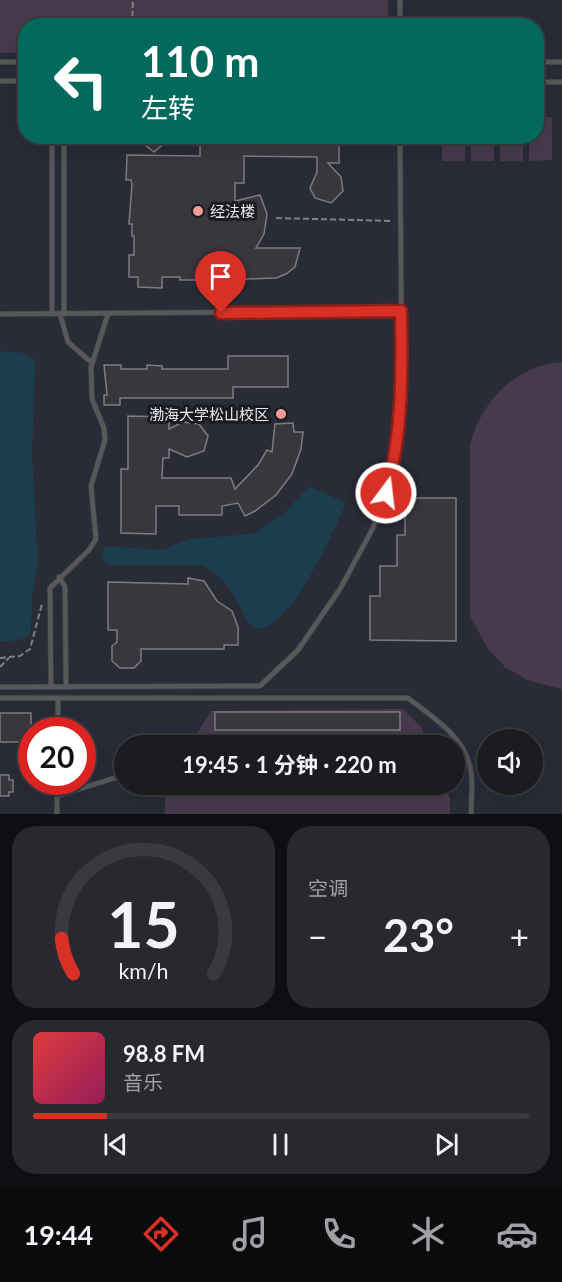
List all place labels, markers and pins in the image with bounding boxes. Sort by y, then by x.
place label: 经法楼 [210,202,255,220]
marker: 经法楼 [191,204,205,218]
pin [195,251,246,313]
place label: 渤海大学松山校区 [149,405,269,423]
marker: 渤海大学松山校区 [274,407,288,421]

